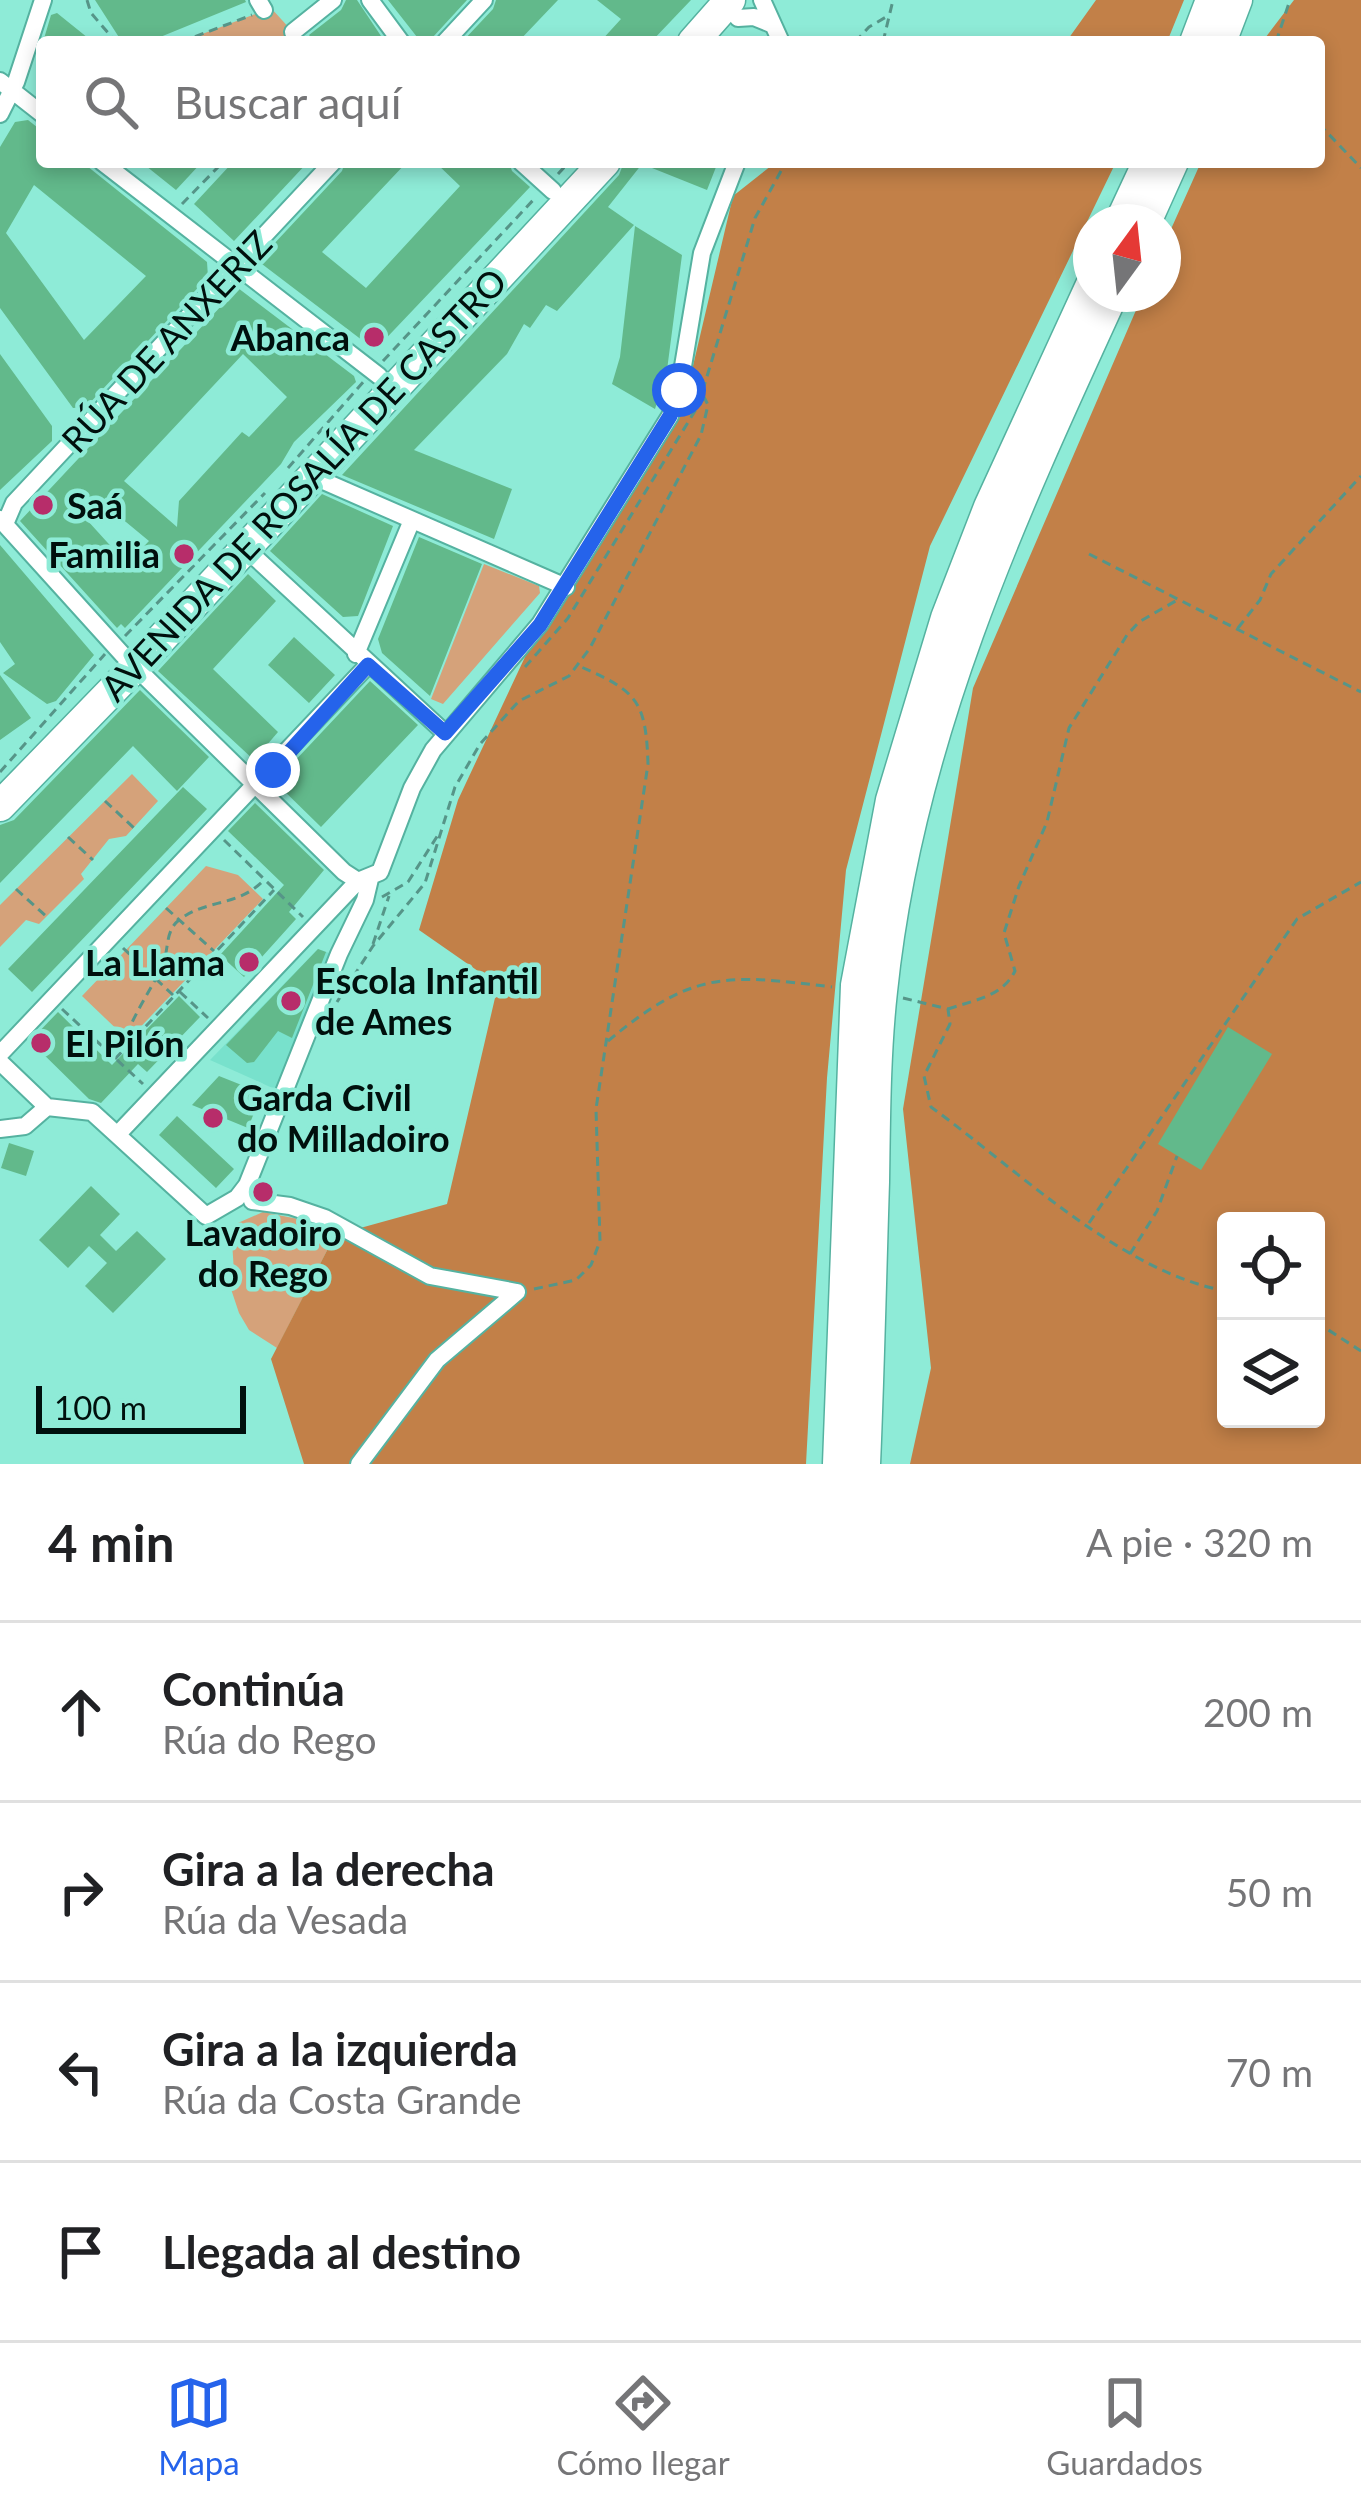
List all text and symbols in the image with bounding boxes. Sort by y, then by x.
search box [36,36,1325,168]
icon: search [78,69,144,135]
text: Buscar aquí [174,75,401,129]
north arrow [1073,204,1181,312]
street label: RÚA DE ANXERIZ [52,221,280,461]
street label: AVENIDA DE ROSALÍA DE CASTRO [91,259,515,709]
place label: Abanca [229,315,350,359]
marker: Abanca [361,324,387,350]
route start [652,363,706,417]
place label: Saá [67,483,123,527]
marker: Saá [30,492,56,518]
place label: Familia [48,532,160,576]
marker: Familia [171,541,197,567]
route end [246,743,300,797]
place label: La Llama [85,940,225,984]
marker: La Llama [236,949,262,975]
place label: Escola Infantil de Ames [315,958,539,1043]
marker: Escola Infantil de Ames [278,988,304,1014]
place label: El Pilón [65,1021,185,1065]
marker: El Pilón [28,1030,54,1056]
place label: Garda Civil do Milladoiro [237,1075,450,1160]
marker: Garda Civil do Milladoiro [200,1105,226,1131]
marker: Lavadoiro do Rego [250,1179,276,1205]
place label: Lavadoiro do Rego [184,1210,342,1295]
map controls [1217,1212,1325,1428]
button: locate [1217,1212,1325,1320]
button: layers [1217,1320,1325,1428]
scale bar [36,1380,246,1433]
text: 100 m [54,1387,147,1427]
text: 4 min [48,1512,174,1573]
text: A pie · 320 m [1086,1519,1313,1565]
text: Continúa [162,1662,345,1716]
icon: ahead [48,1679,114,1745]
text: 200 m [1203,1689,1313,1735]
text: Rúa do Rego [162,1716,377,1762]
text: Gira a la derecha [162,1842,495,1896]
icon: right [48,1859,114,1925]
text: 50 m [1226,1869,1313,1915]
text: Rúa da Vesada [162,1896,408,1942]
text: Gira a la izquierda [162,2022,518,2076]
icon: left [48,2039,114,2105]
text: 70 m [1226,2049,1313,2095]
text: Rúa da Costa Grande [162,2076,522,2122]
icon: arrive [48,2219,114,2285]
text: Llegada al destino [162,2225,521,2279]
tab: Mapa [158,2370,240,2482]
tab: Cómo llegar [556,2370,730,2482]
tab: Guardados [1046,2370,1203,2482]

